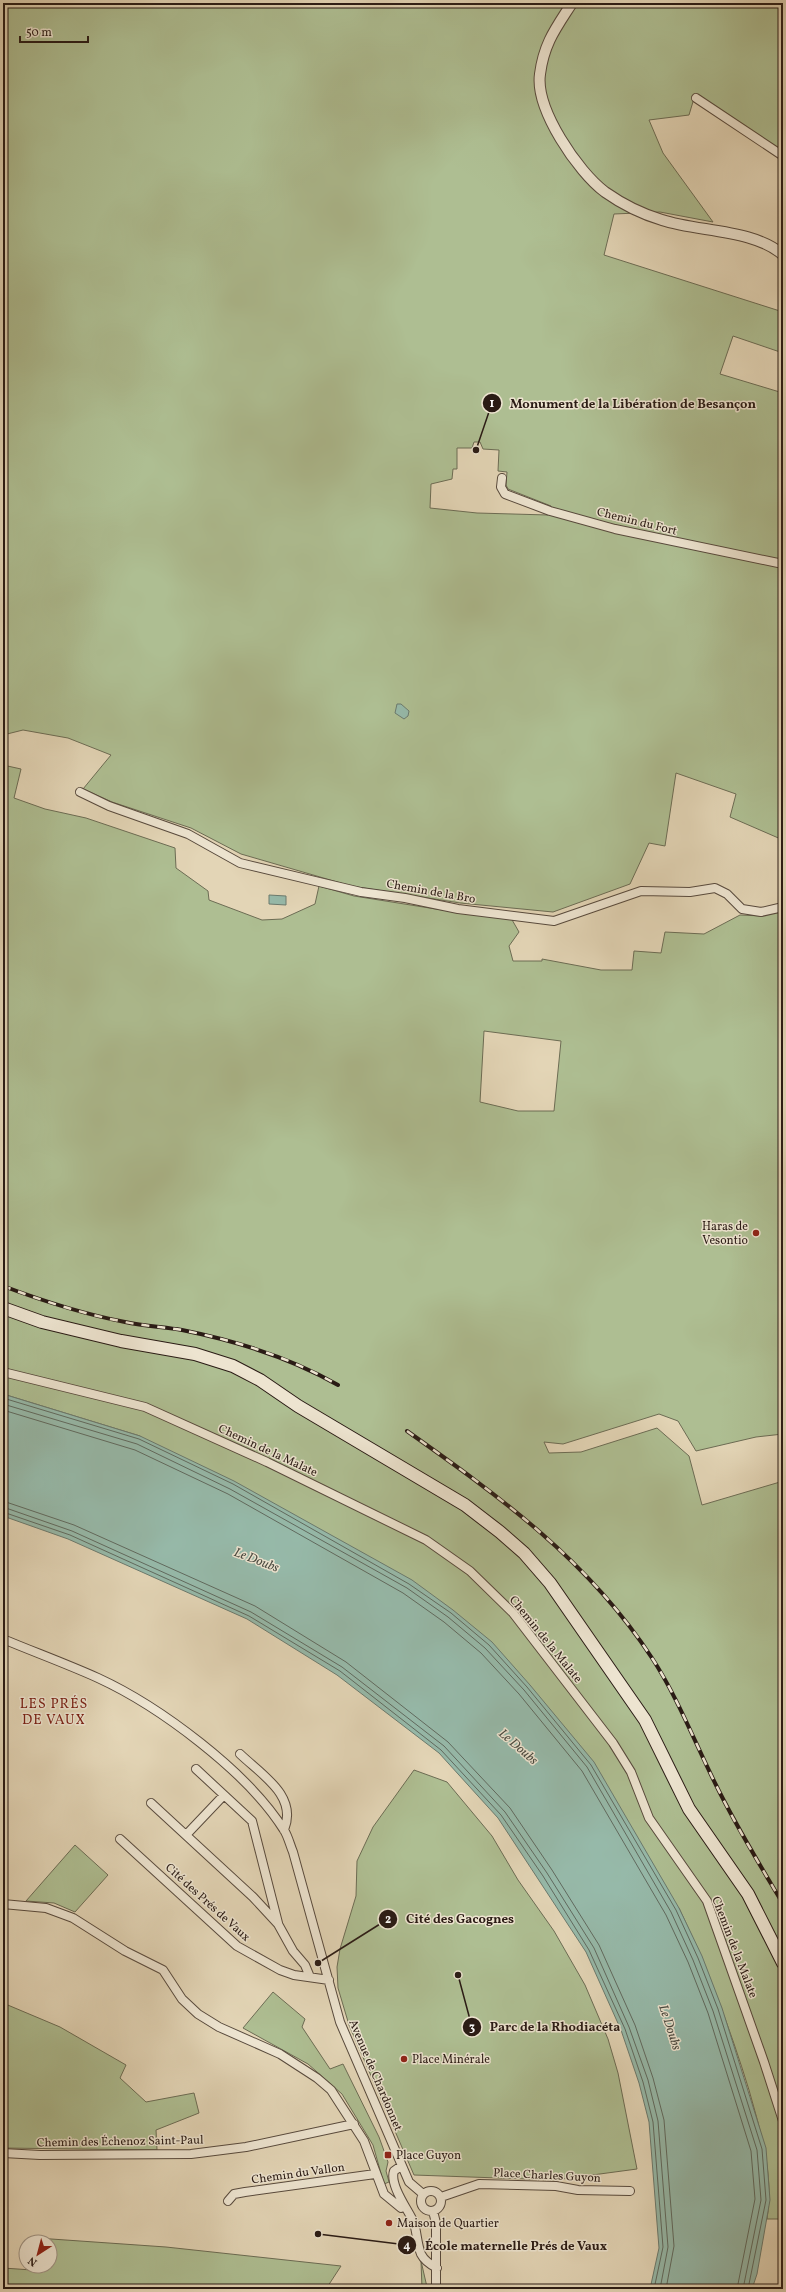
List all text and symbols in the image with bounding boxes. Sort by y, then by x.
scale bar [20,18,88,44]
text: 50 m [26,25,52,41]
callout: Monument de la Libération de Besançon [482,391,764,416]
text: 1 [490,396,495,412]
text: Monument de la Libération de Besançon [510,396,756,414]
street label: Chemin du Fort [595,504,679,540]
street label: Chemin de la Bro [385,876,477,908]
place label: Haras de Vesontio [702,1219,748,1249]
marker: Haras de Vesontio [751,1228,761,1238]
street label: Chemin de la Malate [215,1421,320,1481]
water label: Le Doubs [231,1544,282,1578]
street label: Chemin de la Malate [505,1593,585,1687]
district label: LES PRÉS DE VAUX [20,1695,88,1730]
water label: Le Doubs [494,1725,541,1770]
street label: Cité des Prés de Vaux [161,1860,253,1945]
street label: Chemin de la Malate [707,1894,761,2001]
callout: Cité des Gacognes [378,1906,522,1931]
text: Cité des Gacognes [406,1911,514,1929]
text: 2 [385,1912,391,1928]
water label: Le Doubs [653,2003,685,2053]
callout: Parc de la Rhodiacéta [462,2014,629,2039]
street label: Avenue de Chardonnet [344,2017,406,2134]
text: Parc de la Rhodiacéta [490,2019,620,2037]
text: 3 [469,2020,475,2036]
place label: Place Minérale [412,2052,490,2068]
marker: Place Minérale [399,2054,409,2064]
street label: Chemin des Échenoz Saint-Paul [36,2132,204,2151]
place label: Place Guyon [396,2148,461,2164]
marker: Place Guyon [383,2150,393,2160]
street label: Chemin du Vallon [251,2160,346,2188]
street label: Place Charles Guyon [493,2165,601,2187]
place label: Maison de Quartier [397,2216,499,2232]
marker: Maison de Quartier [384,2218,394,2228]
callout: École maternelle Prés de Vaux [397,2233,615,2258]
north arrow [18,2234,58,2274]
text: 4 [403,2238,411,2254]
text: École maternelle Prés de Vaux [425,2238,607,2256]
text: N [25,2252,41,2269]

